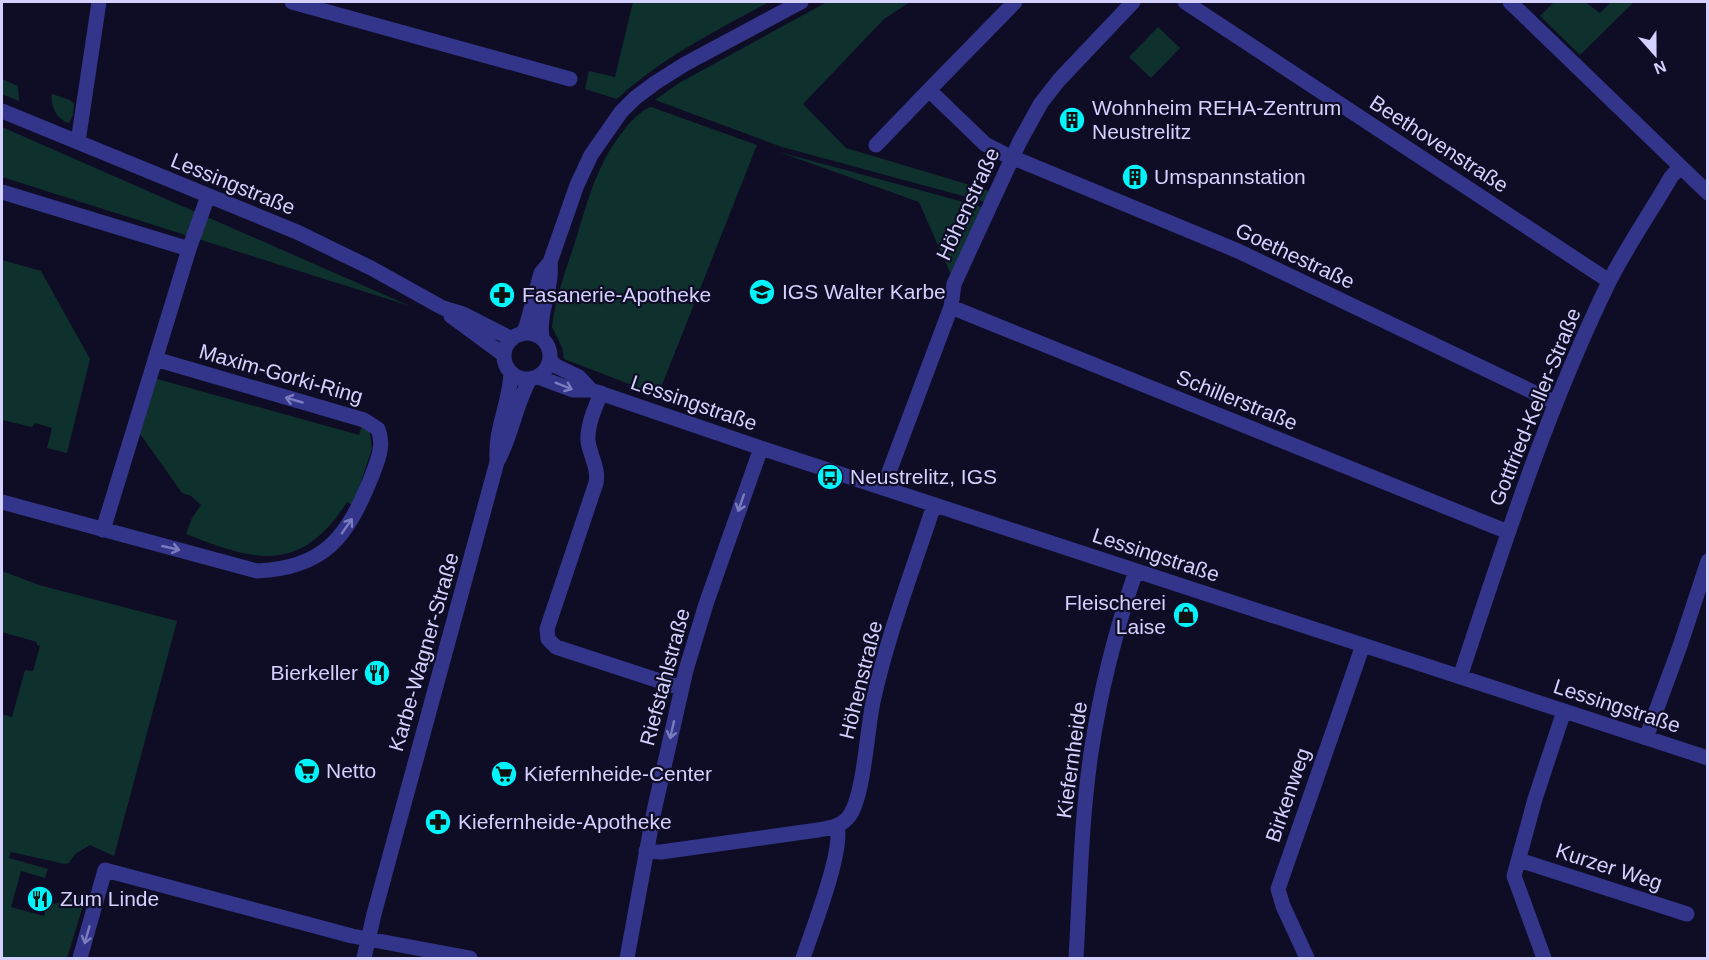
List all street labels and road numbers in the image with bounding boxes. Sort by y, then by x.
street label: Beethovenstraße [1366,90,1513,197]
street label: Höhenstraße [931,144,1004,264]
street label: Lessingstraße [168,148,299,219]
street label: Goethestraße [1232,218,1358,293]
street label: Gottfried-Keller-Straße [1484,305,1585,509]
street label: Maxim-Gorki-Ring [197,339,366,408]
street label: Schillerstraße [1173,365,1301,434]
street label: Lessingstraße [628,370,760,435]
street label: Lessingstraße [1090,523,1222,586]
street label: Karbe-Wagner-Straße [384,550,463,754]
street label: Riefstahlstraße [635,606,694,748]
street label: Höhenstraße [835,618,886,742]
street label: Lessingstraße [1551,674,1683,737]
street label: Kiefernheide [1052,700,1091,820]
street label: Birkenweg [1261,745,1314,845]
street label: Kurzer Weg [1553,839,1665,895]

